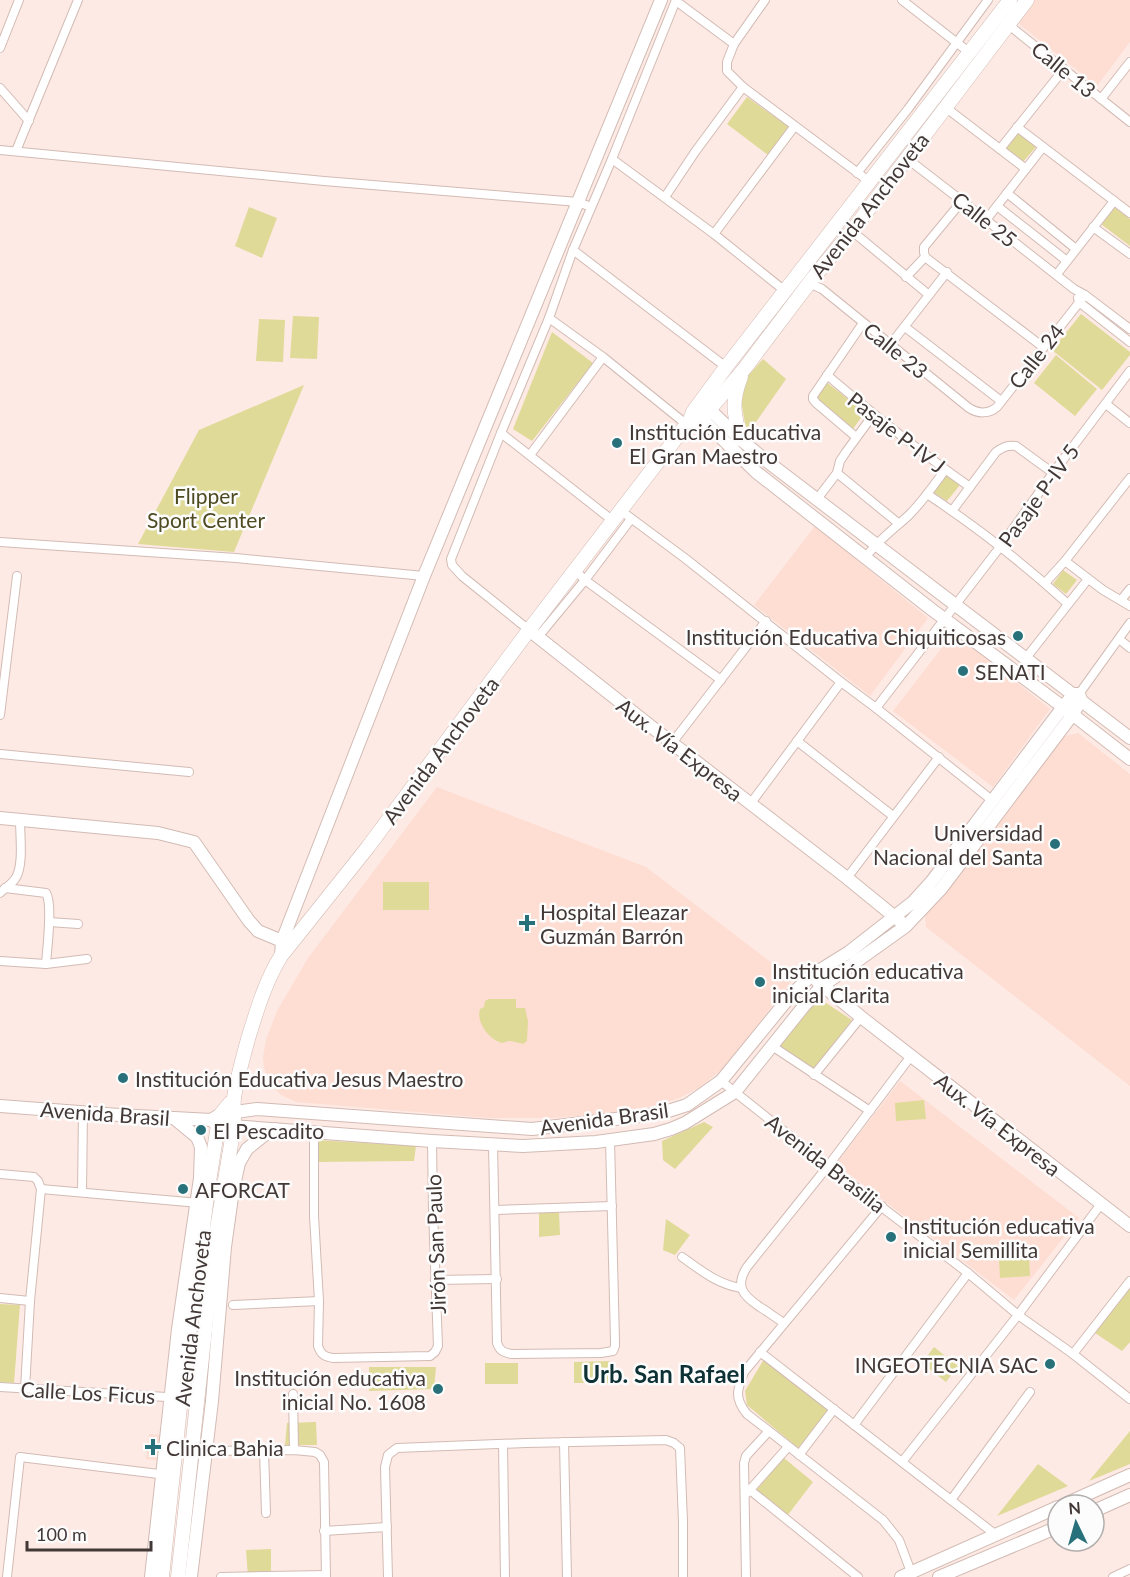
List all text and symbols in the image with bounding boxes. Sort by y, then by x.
street label: Calle 13 [1027,36,1101,102]
street label: Avenida Anchoveta [805,127,933,283]
street label: Calle 25 [948,186,1022,252]
street label: Calle 23 [859,317,933,383]
street label: Calle 24 [1003,319,1069,393]
street label: Pasaje P-IV J [843,386,951,478]
place label: Institución Educativa El Gran Maestro [629,419,821,468]
marker: Institución Educativa El Gran Maestro [610,436,624,450]
street label: Pasaje P-IV 5 [992,439,1084,551]
park label: Flipper Sport Center [147,483,265,532]
place label: Institución Educativa Chiquiticosas [686,624,1006,649]
marker: Institución Educativa Chiquiticosas [1011,629,1025,643]
place label: SENATI [975,659,1046,684]
marker: SENATI [956,664,970,678]
street label: Avenida Anchoveta [377,672,503,828]
street label: Aux. Vía Expresa [612,692,748,806]
place label: Universidad Nacional del Santa [873,820,1043,869]
marker: Universidad Nacional del Santa [1048,837,1062,851]
place label: Hospital Eleazar Guzmán Barrón [540,899,688,948]
marker: Hospital Eleazar Guzmán Barrón [518,914,536,932]
place label: Institución educativa inicial Clarita [772,958,964,1007]
marker: Institución educativa inicial Clarita [753,975,767,989]
place label: Institución Educativa Jesus Maestro [135,1066,463,1091]
street label: Aux. Vía Expresa [930,1067,1066,1181]
marker: Institución Educativa Jesus Maestro [116,1071,130,1085]
street label: Avenida Brasil [39,1096,171,1130]
street label: Avenida Brasil [538,1097,670,1139]
street label: Avenida Brasilia [761,1108,891,1218]
place label: El Pescadito [213,1118,324,1143]
marker: El Pescadito [194,1123,208,1137]
street label: Jirón San Paulo [420,1174,450,1314]
place label: AFORCAT [195,1177,291,1202]
marker: AFORCAT [176,1182,190,1196]
place label: Institución educativa inicial Semillita [903,1213,1095,1262]
street label: Avenida Anchoveta [169,1228,215,1408]
marker: Institución educativa inicial Semillita [884,1230,898,1244]
place label: INGEOTECNIA SAC [855,1352,1038,1377]
marker: INGEOTECNIA SAC [1043,1357,1057,1371]
district label: Urb. San Rafael [583,1359,745,1388]
place label: Institución educativa inicial No. 1608 [234,1365,426,1414]
street label: Calle Los Ficus [20,1376,156,1408]
marker: Institución educativa inicial No. 1608 [431,1382,445,1396]
place label: Clinica Bahia [166,1435,284,1460]
marker: Clinica Bahia [144,1438,162,1456]
north arrow [1046,1493,1106,1553]
text: N [1068,1498,1082,1518]
scale bar [27,1514,152,1552]
text: 100 m [36,1523,87,1545]

